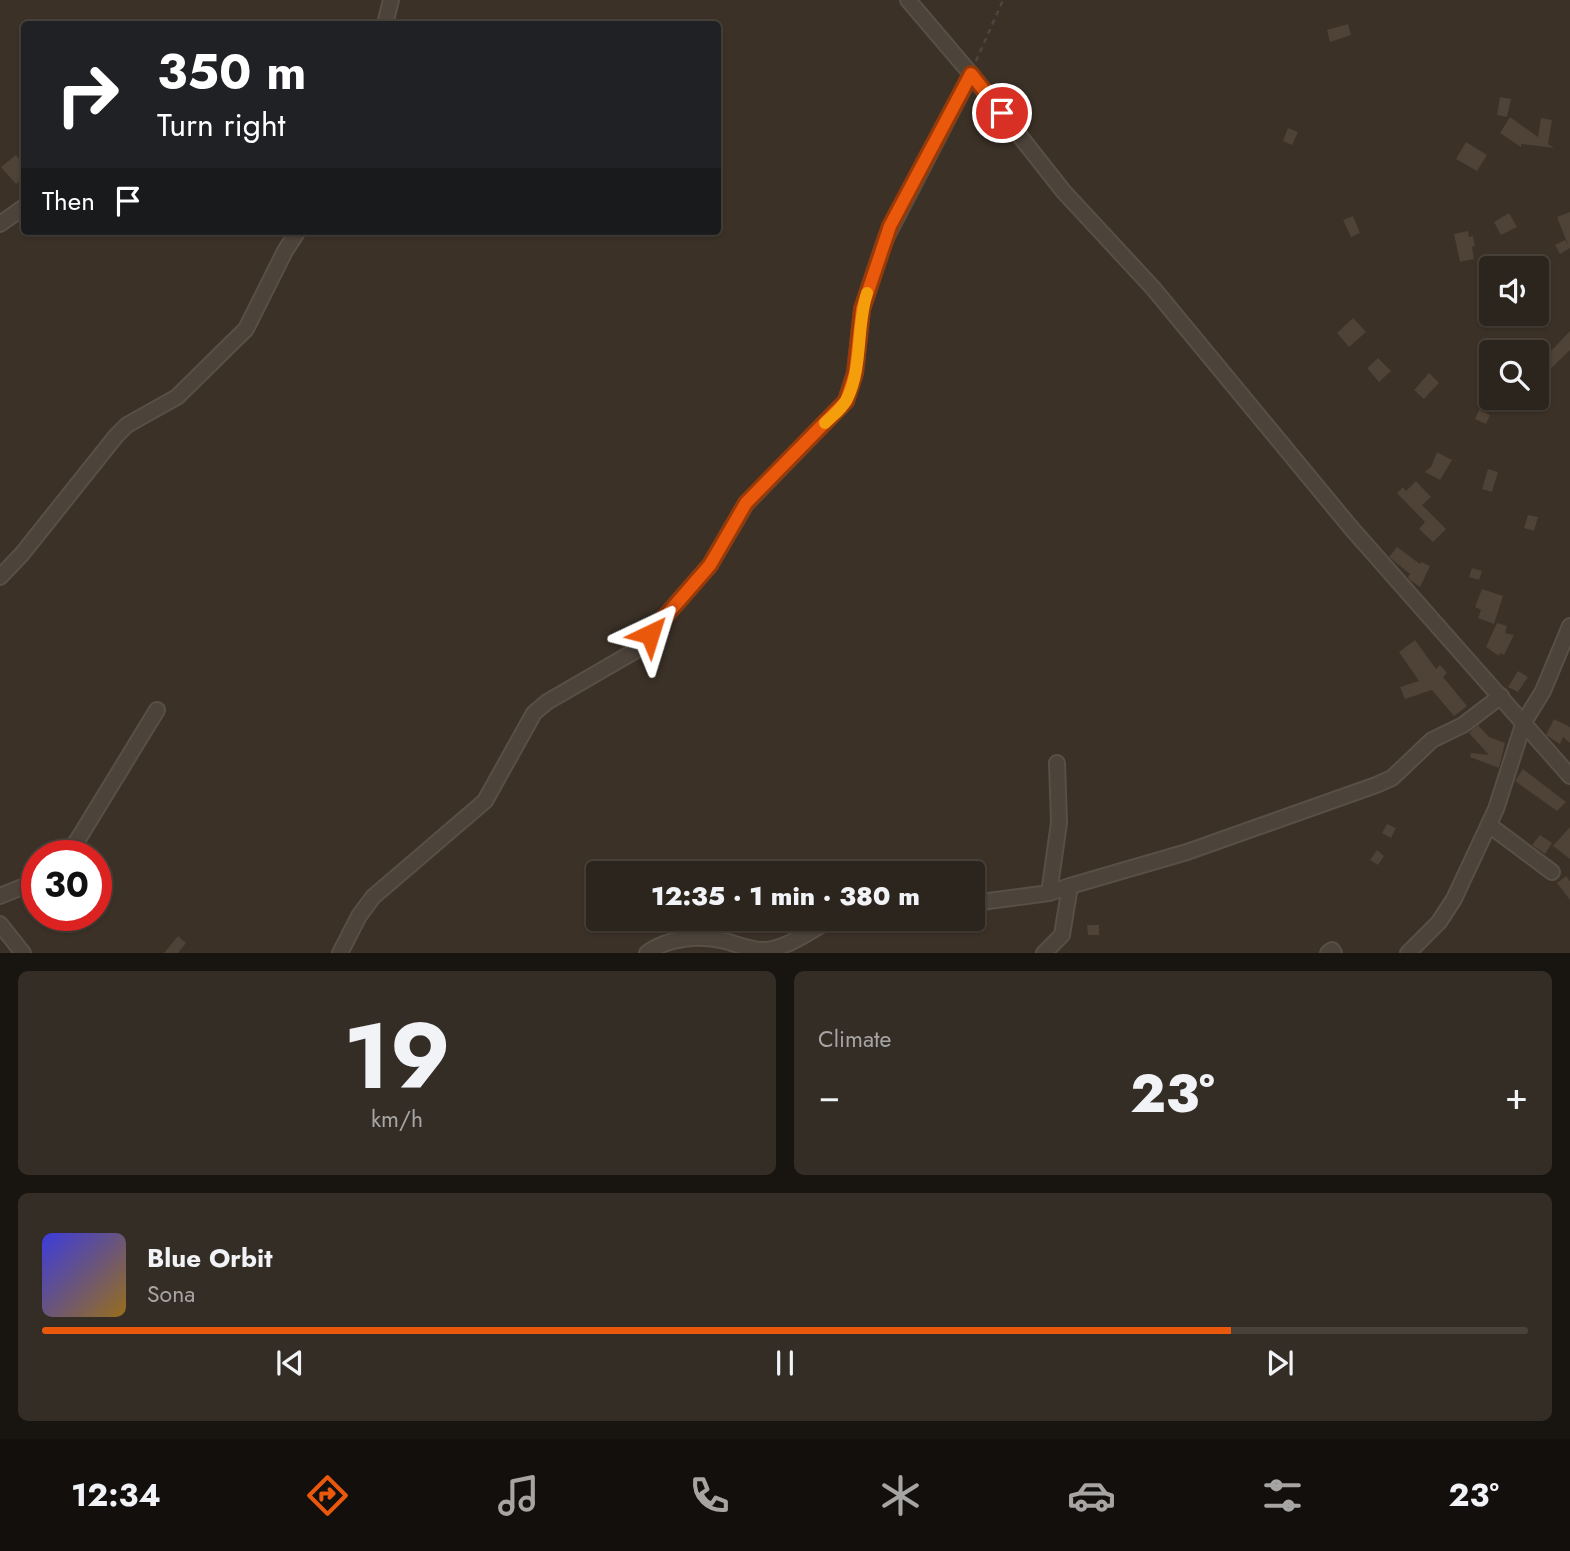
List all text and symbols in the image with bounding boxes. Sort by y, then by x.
text: 350 m [157,37,306,107]
icon: right [42,49,133,140]
pin [972,83,1032,143]
icon: arrive [983,94,1021,132]
text: Turn right [157,102,286,148]
text: Then [42,182,95,220]
icon: arrive [109,182,147,220]
map controls [1479,256,1549,410]
button: sound [1479,256,1549,326]
button: search [1479,340,1549,410]
position arrow [613,597,687,671]
speed limit sign: 30 [21,840,112,931]
text: 12:35 · 1 min · 380 m [651,877,920,915]
text: 19 [343,991,451,1122]
text: Climate [818,1022,891,1056]
text: 23° [1130,1056,1215,1132]
text: − [818,1068,840,1123]
text: + [1505,1068,1528,1123]
text: km/h [371,1102,423,1136]
text: Blue Orbit [147,1239,272,1277]
text: Sona [147,1277,195,1311]
icon: previous [271,1344,309,1382]
icon: pause [766,1344,804,1382]
icon: next [1261,1344,1299,1382]
icon: directions [303,1471,352,1520]
icon: music [494,1471,543,1520]
icon: phone [685,1471,734,1520]
icon: climate [876,1471,925,1520]
icon: car [1067,1471,1116,1520]
icon: filters [1258,1471,1307,1520]
text: 12:34 [71,1472,161,1518]
text: 23° [1449,1472,1499,1518]

